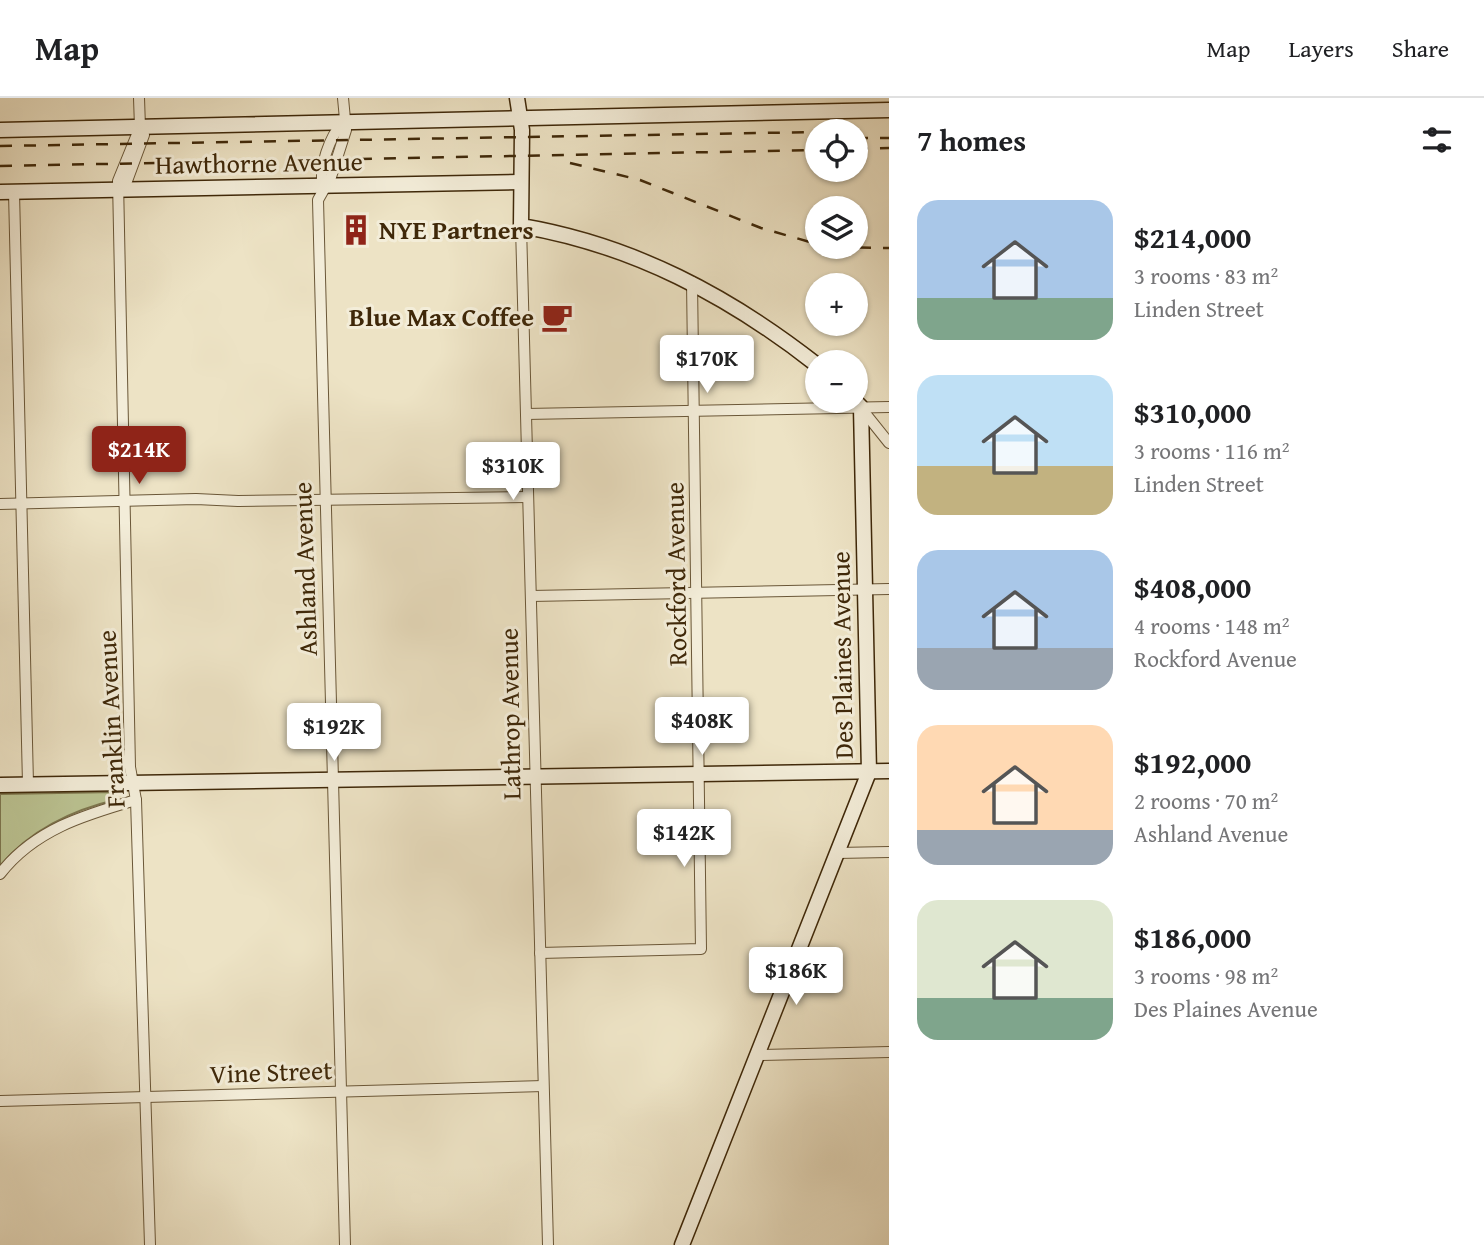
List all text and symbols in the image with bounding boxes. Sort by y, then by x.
text: Map [35,24,99,72]
text: Map [1207,31,1250,66]
text: Layers [1288,31,1354,66]
text: Share [1392,31,1449,66]
text: 7 homes [917,118,1026,162]
map controls [805,119,868,413]
button: locate [805,119,868,182]
icon: filters [1418,121,1456,159]
street label: Hawthorne Avenue [155,141,363,184]
button: layers [805,196,868,259]
place label: NYE Partners [379,210,534,249]
building icon: NYE Partners [339,213,373,247]
text: $214,000 [1134,215,1251,259]
icon: home [973,228,1057,312]
text: 3 rooms · 83 m² [1134,259,1278,292]
button: + [805,273,868,336]
text: Linden Street [1134,292,1264,325]
place label: Blue Max Coffee [349,297,534,336]
cafe icon: Blue Max Coffee [540,300,574,334]
pin: $170K [658,336,756,395]
text: $170K [676,341,738,374]
button: − [805,350,868,413]
text: $310,000 [1134,390,1251,434]
icon: home [973,403,1057,487]
pin: $214K [90,426,188,486]
text: $214K [108,432,170,465]
text: 3 rooms · 116 m² [1134,434,1289,467]
pin: $310K [464,442,562,502]
text: $310K [482,448,544,481]
text: Linden Street [1134,467,1264,500]
street label: Ashland Avenue [282,481,327,657]
street label: Rockford Avenue [654,482,697,666]
street label: Des Plaines Avenue [820,551,863,759]
text: $408,000 [1134,565,1251,609]
icon: home [973,578,1057,662]
text: 4 rooms · 148 m² [1134,609,1289,642]
street label: Lathrop Avenue [489,628,530,800]
street label: Franklin Avenue [86,629,135,809]
text: Rockford Avenue [1134,642,1297,675]
pin: $408K [653,698,751,757]
text: $408K [671,703,733,736]
pin: $192K [285,704,383,763]
text: $192K [303,709,365,742]
text: $192,000 [1134,740,1251,784]
icon: home [973,753,1057,837]
text: 2 rooms · 70 m² [1134,784,1278,817]
pin: $142K [635,810,733,869]
text: $142K [653,815,715,848]
text: Ashland Avenue [1134,817,1288,850]
text: $186,000 [1134,915,1251,959]
icon: home [973,928,1057,1012]
pin: $186K [747,948,845,1007]
text: $186K [765,953,827,986]
text: 3 rooms · 98 m² [1134,959,1278,992]
text: Des Plaines Avenue [1134,992,1318,1025]
street label: Vine Street [209,1050,333,1093]

